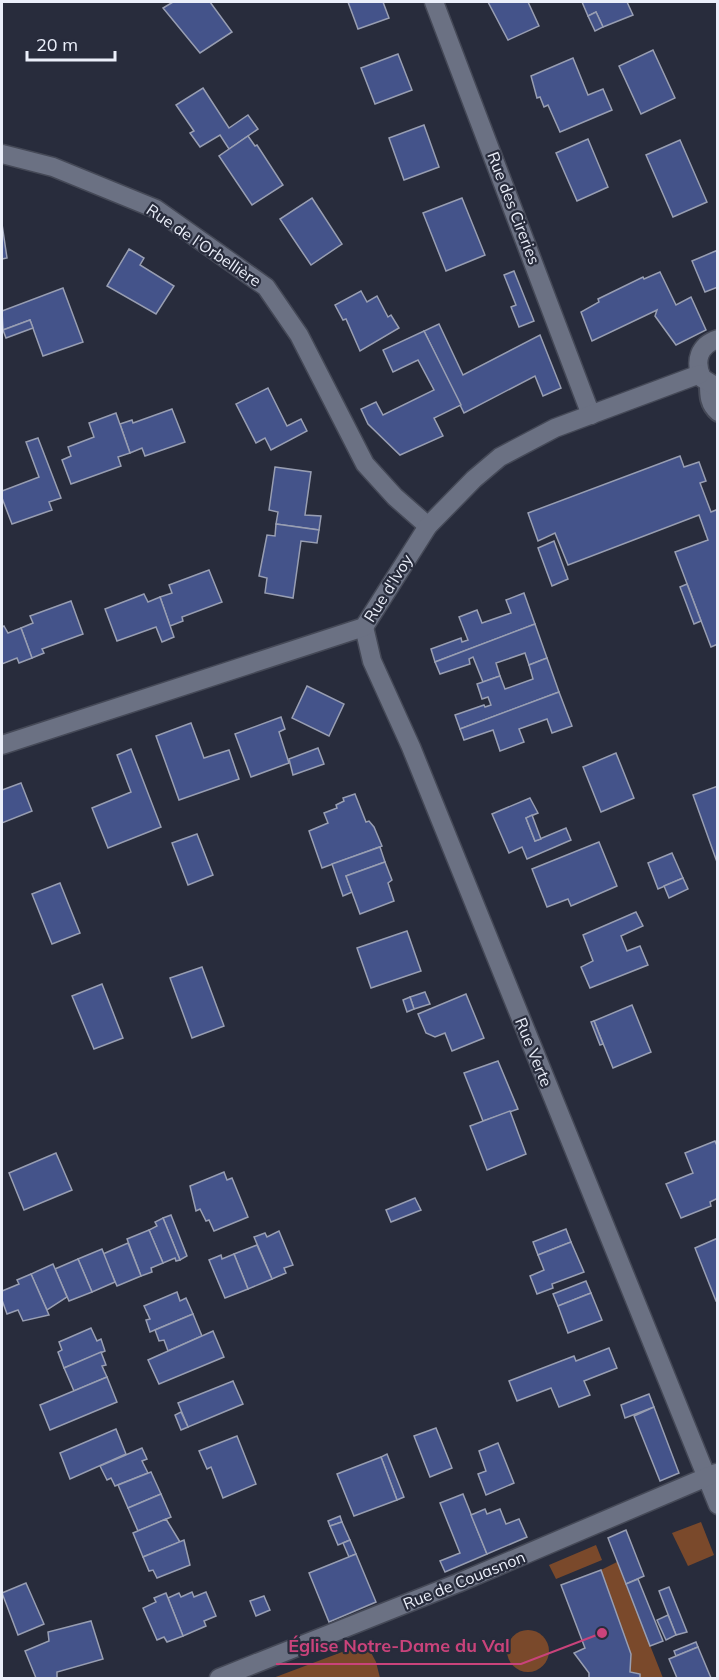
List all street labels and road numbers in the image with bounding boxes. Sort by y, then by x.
street label: Rue des Cireries [483,149,545,267]
street label: Rue de l'Orbellière [143,199,265,291]
street label: Rue d'Ivoy [359,550,417,626]
street label: Rue Verte [511,1015,557,1089]
street label: Rue de Couasnon [400,1546,528,1614]

